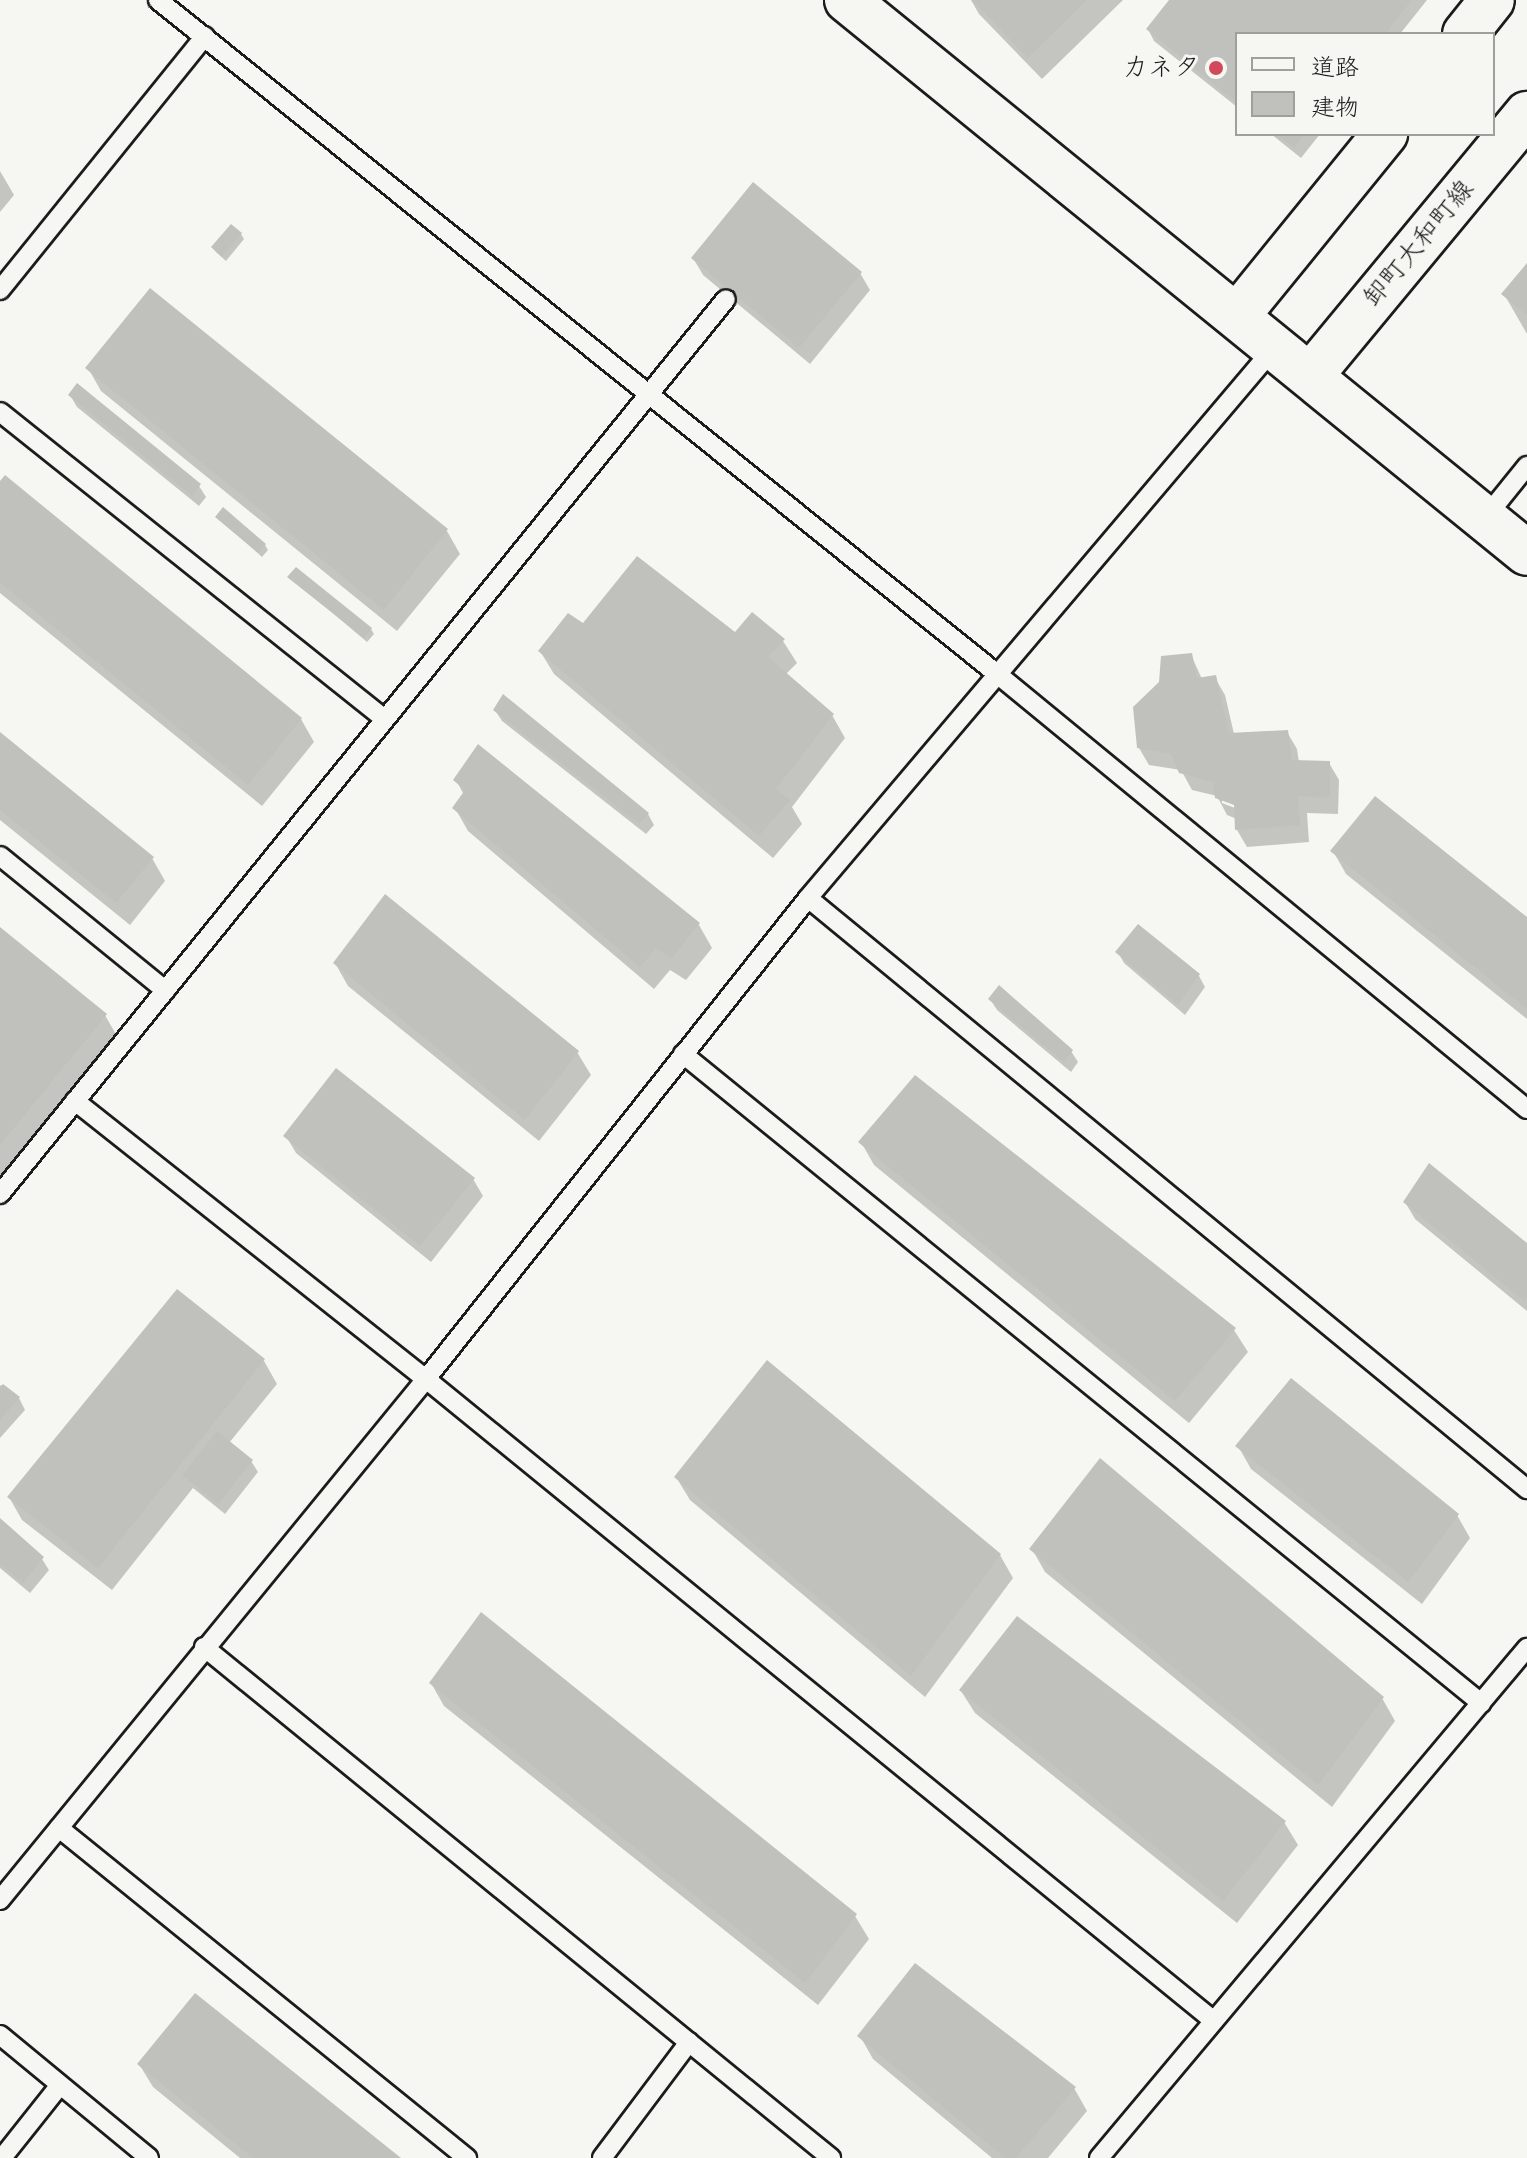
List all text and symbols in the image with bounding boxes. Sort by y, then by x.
legend [1235,32,1495,136]
place label: カネタ [1122,52,1200,84]
text: 道路 [1311,53,1359,82]
marker: カネタ [1207,59,1225,77]
text: 建物 [1311,93,1359,122]
street label: 卸町大和町線 [1357,174,1481,314]

